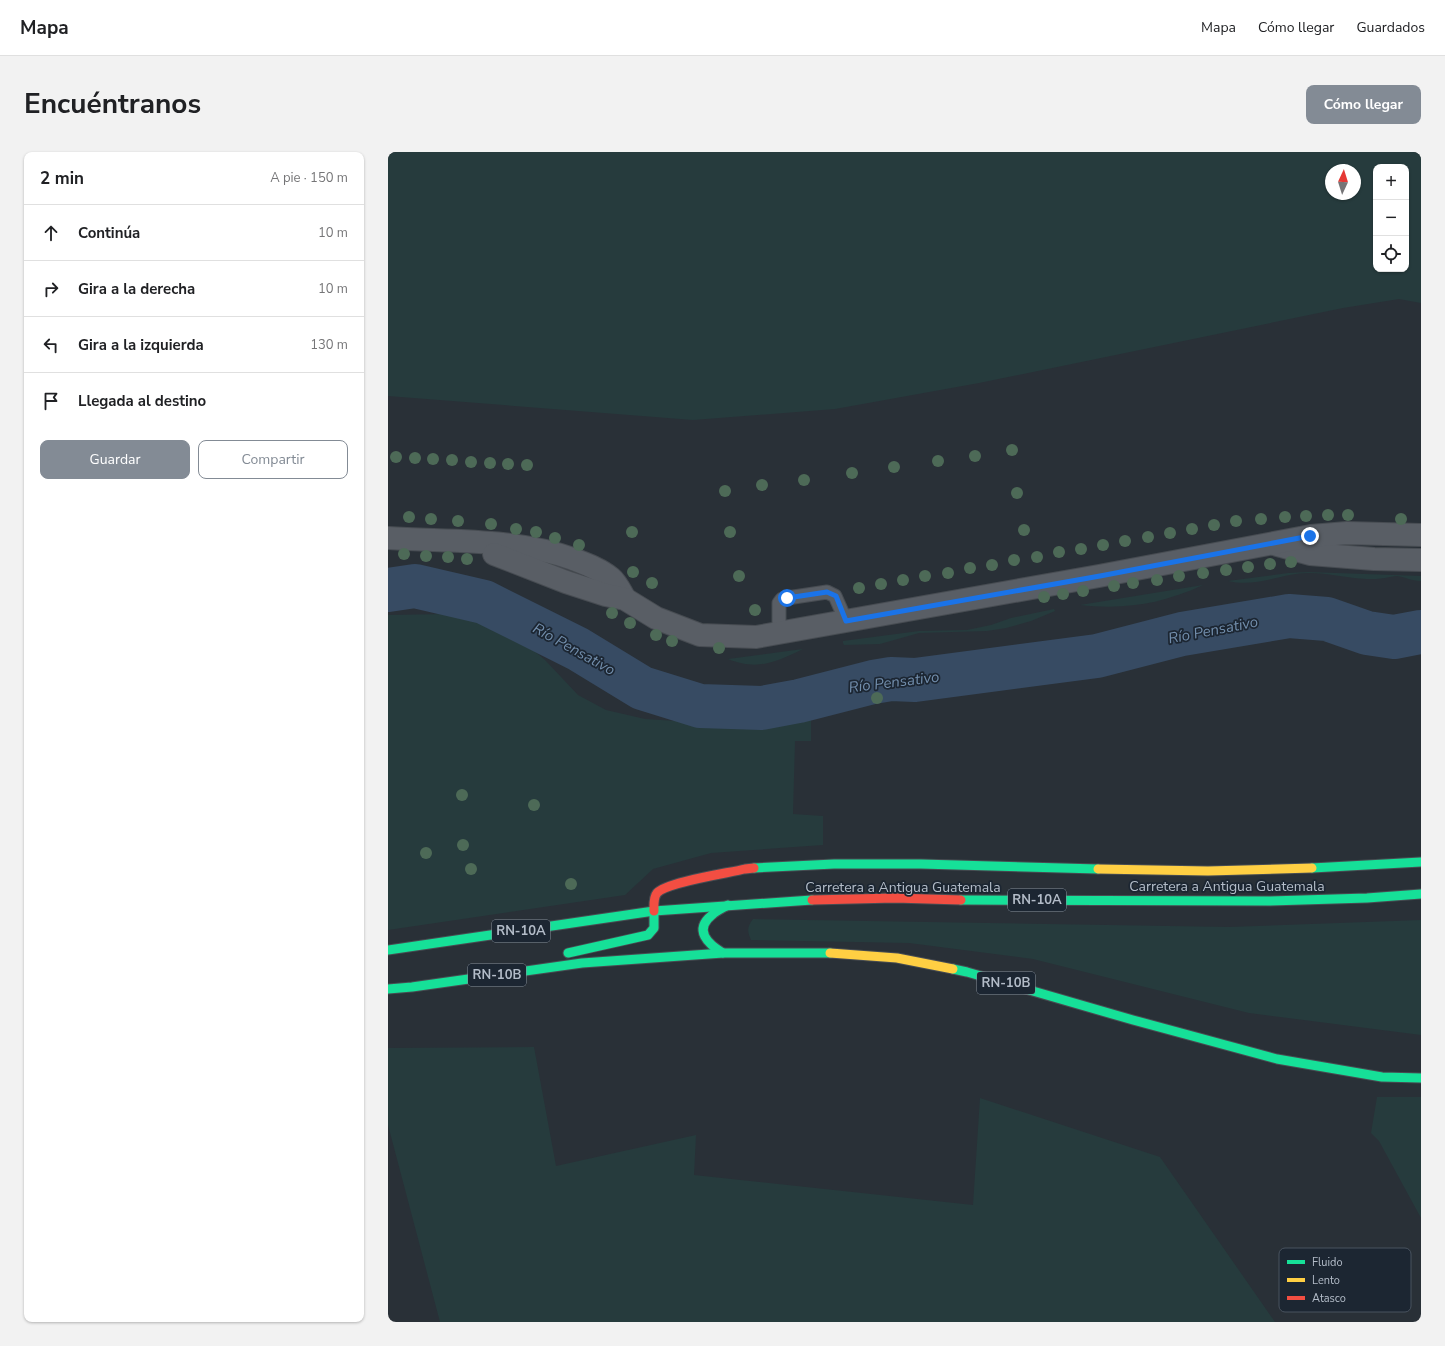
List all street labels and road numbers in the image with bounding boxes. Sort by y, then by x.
street label: Carretera a Antigua Guatemala [1129,877,1325,896]
street label: Carretera a Antigua Guatemala [805,878,1001,897]
road number: RN-10A [1008,889,1066,911]
road number: RN-10A [492,920,550,942]
road number: RN-10B [468,964,526,986]
road number: RN-10B [977,972,1035,994]

